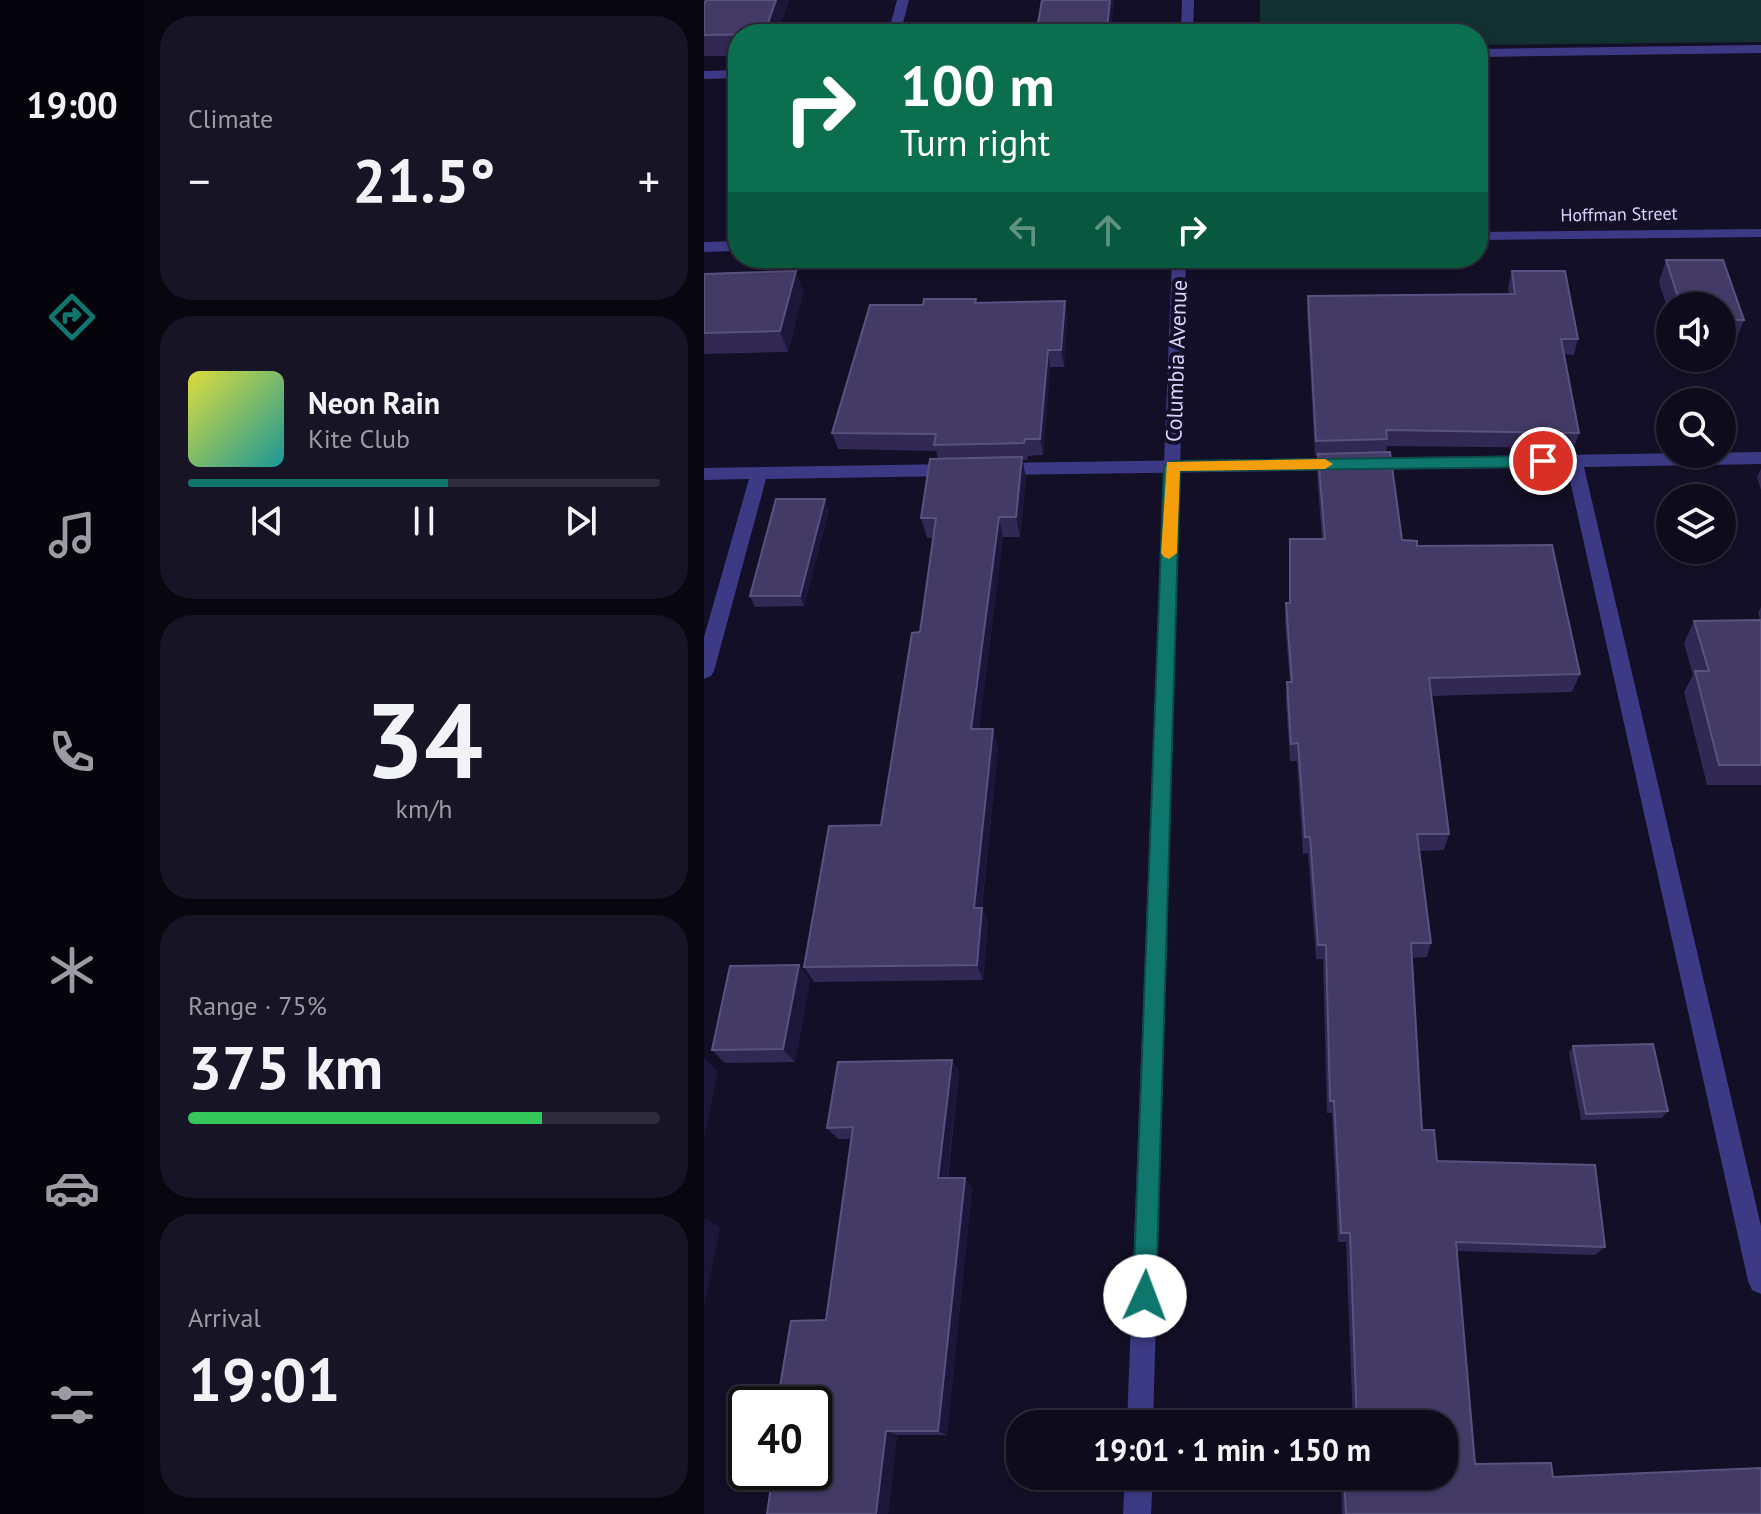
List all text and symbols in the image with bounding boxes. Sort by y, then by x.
text: 100 m [900,49,1055,121]
icon: right [768,56,872,160]
text: 19:00 [26,81,118,128]
text: Climate [188,102,273,135]
text: Turn right [900,119,1050,166]
text: 21.5° [352,141,496,219]
text: − [188,152,210,209]
text: + [638,152,660,209]
street label: Hoffman Street [1560,201,1678,227]
icon: left [1002,208,1046,252]
icon: ahead [1086,208,1130,252]
icon: right [1170,208,1214,252]
street label: Columbia Avenue [1159,279,1193,443]
icon: directions [44,289,100,345]
map controls [1656,292,1736,564]
button: sound [1656,292,1736,372]
text: Neon Rain [308,383,440,422]
button: search [1656,388,1736,468]
text: Kite Club [308,422,410,455]
pin [1509,427,1577,495]
icon: arrive [1521,439,1565,483]
button: layers [1656,484,1736,564]
icon: previous [245,499,289,543]
icon: pause [402,499,446,543]
icon: next [559,499,603,543]
icon: music [44,507,100,563]
text: 34 [365,672,483,807]
icon: phone [44,724,100,780]
text: km/h [396,792,453,825]
icon: climate [44,942,100,998]
text: Range · 75% [188,989,327,1022]
text: 375 km [188,1028,383,1106]
icon: car [44,1160,100,1216]
position arrow [1103,1254,1187,1338]
text: Arrival [188,1301,261,1334]
text: 19:01 [188,1340,340,1418]
icon: filters [44,1377,100,1433]
speed limit sign: 40 [728,1386,832,1490]
text: 19:01 · 1 min · 150 m [1093,1430,1371,1469]

